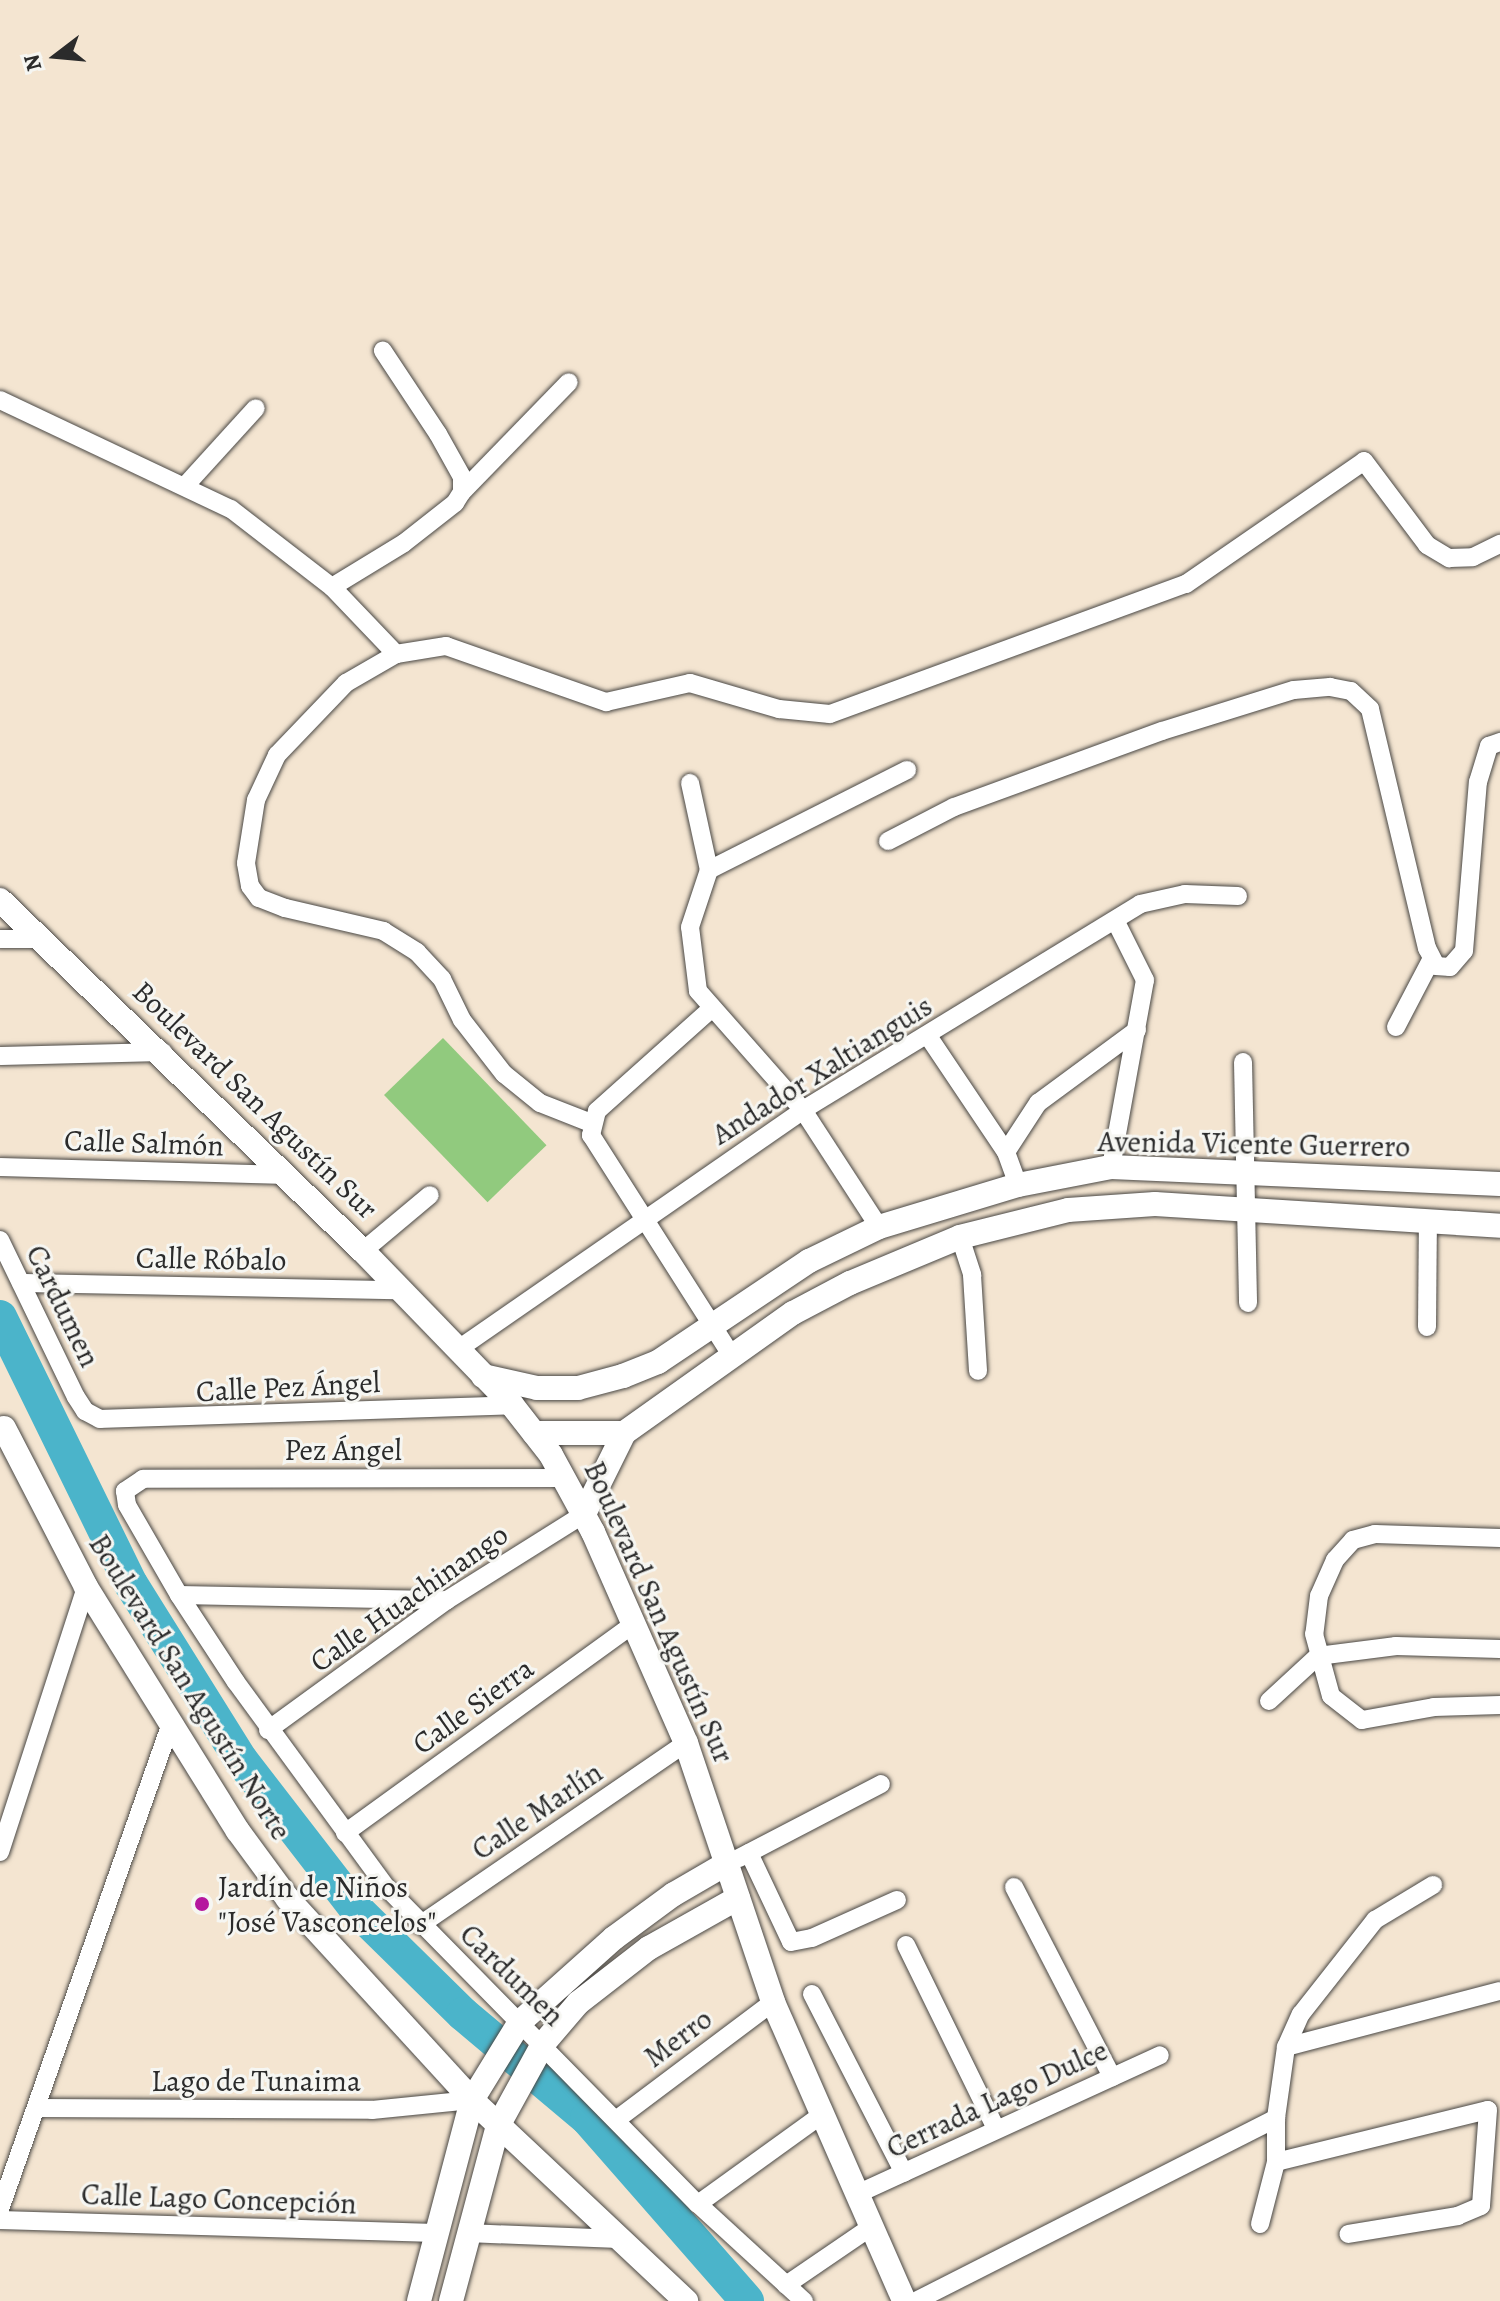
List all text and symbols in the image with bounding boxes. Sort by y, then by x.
north arrow [16,16,96,96]
text: N [16,51,50,74]
street label: Boulevard San Agustín Sur [125,974,385,1226]
street label: Andador Xaltianguis [705,988,939,1152]
street label: Calle Salmón [64,1122,224,1164]
street label: Avenida Vicente Guerrero [1097,1123,1411,1165]
street label: Cardumen [18,1239,108,1373]
street label: Calle Róbalo [135,1240,287,1278]
street label: Calle Pez Ángel [195,1364,381,1410]
street label: Pez Ángel [284,1432,402,1468]
street label: Boulevard San Agustín Sur [576,1456,742,1768]
street label: Calle Huachinango [303,1516,515,1680]
street label: Boulevard San Agustín Norte [81,1528,299,1846]
street label: Calle Sierra [405,1650,541,1762]
street label: Calle Marlín [465,1754,609,1868]
place label: Jardín de Niños "José Vasconcelos" [218,1869,436,1940]
marker: Jardín de Niños "José Vasconcelos" [193,1895,211,1913]
street label: Cardumen [452,1917,572,2033]
street label: Merro [637,2001,719,2075]
street label: Cerrada Lago Dulce [881,2032,1113,2166]
street label: Lago de Tunaima [151,2063,361,2099]
street label: Calle Lago Concepción [81,2176,357,2222]

